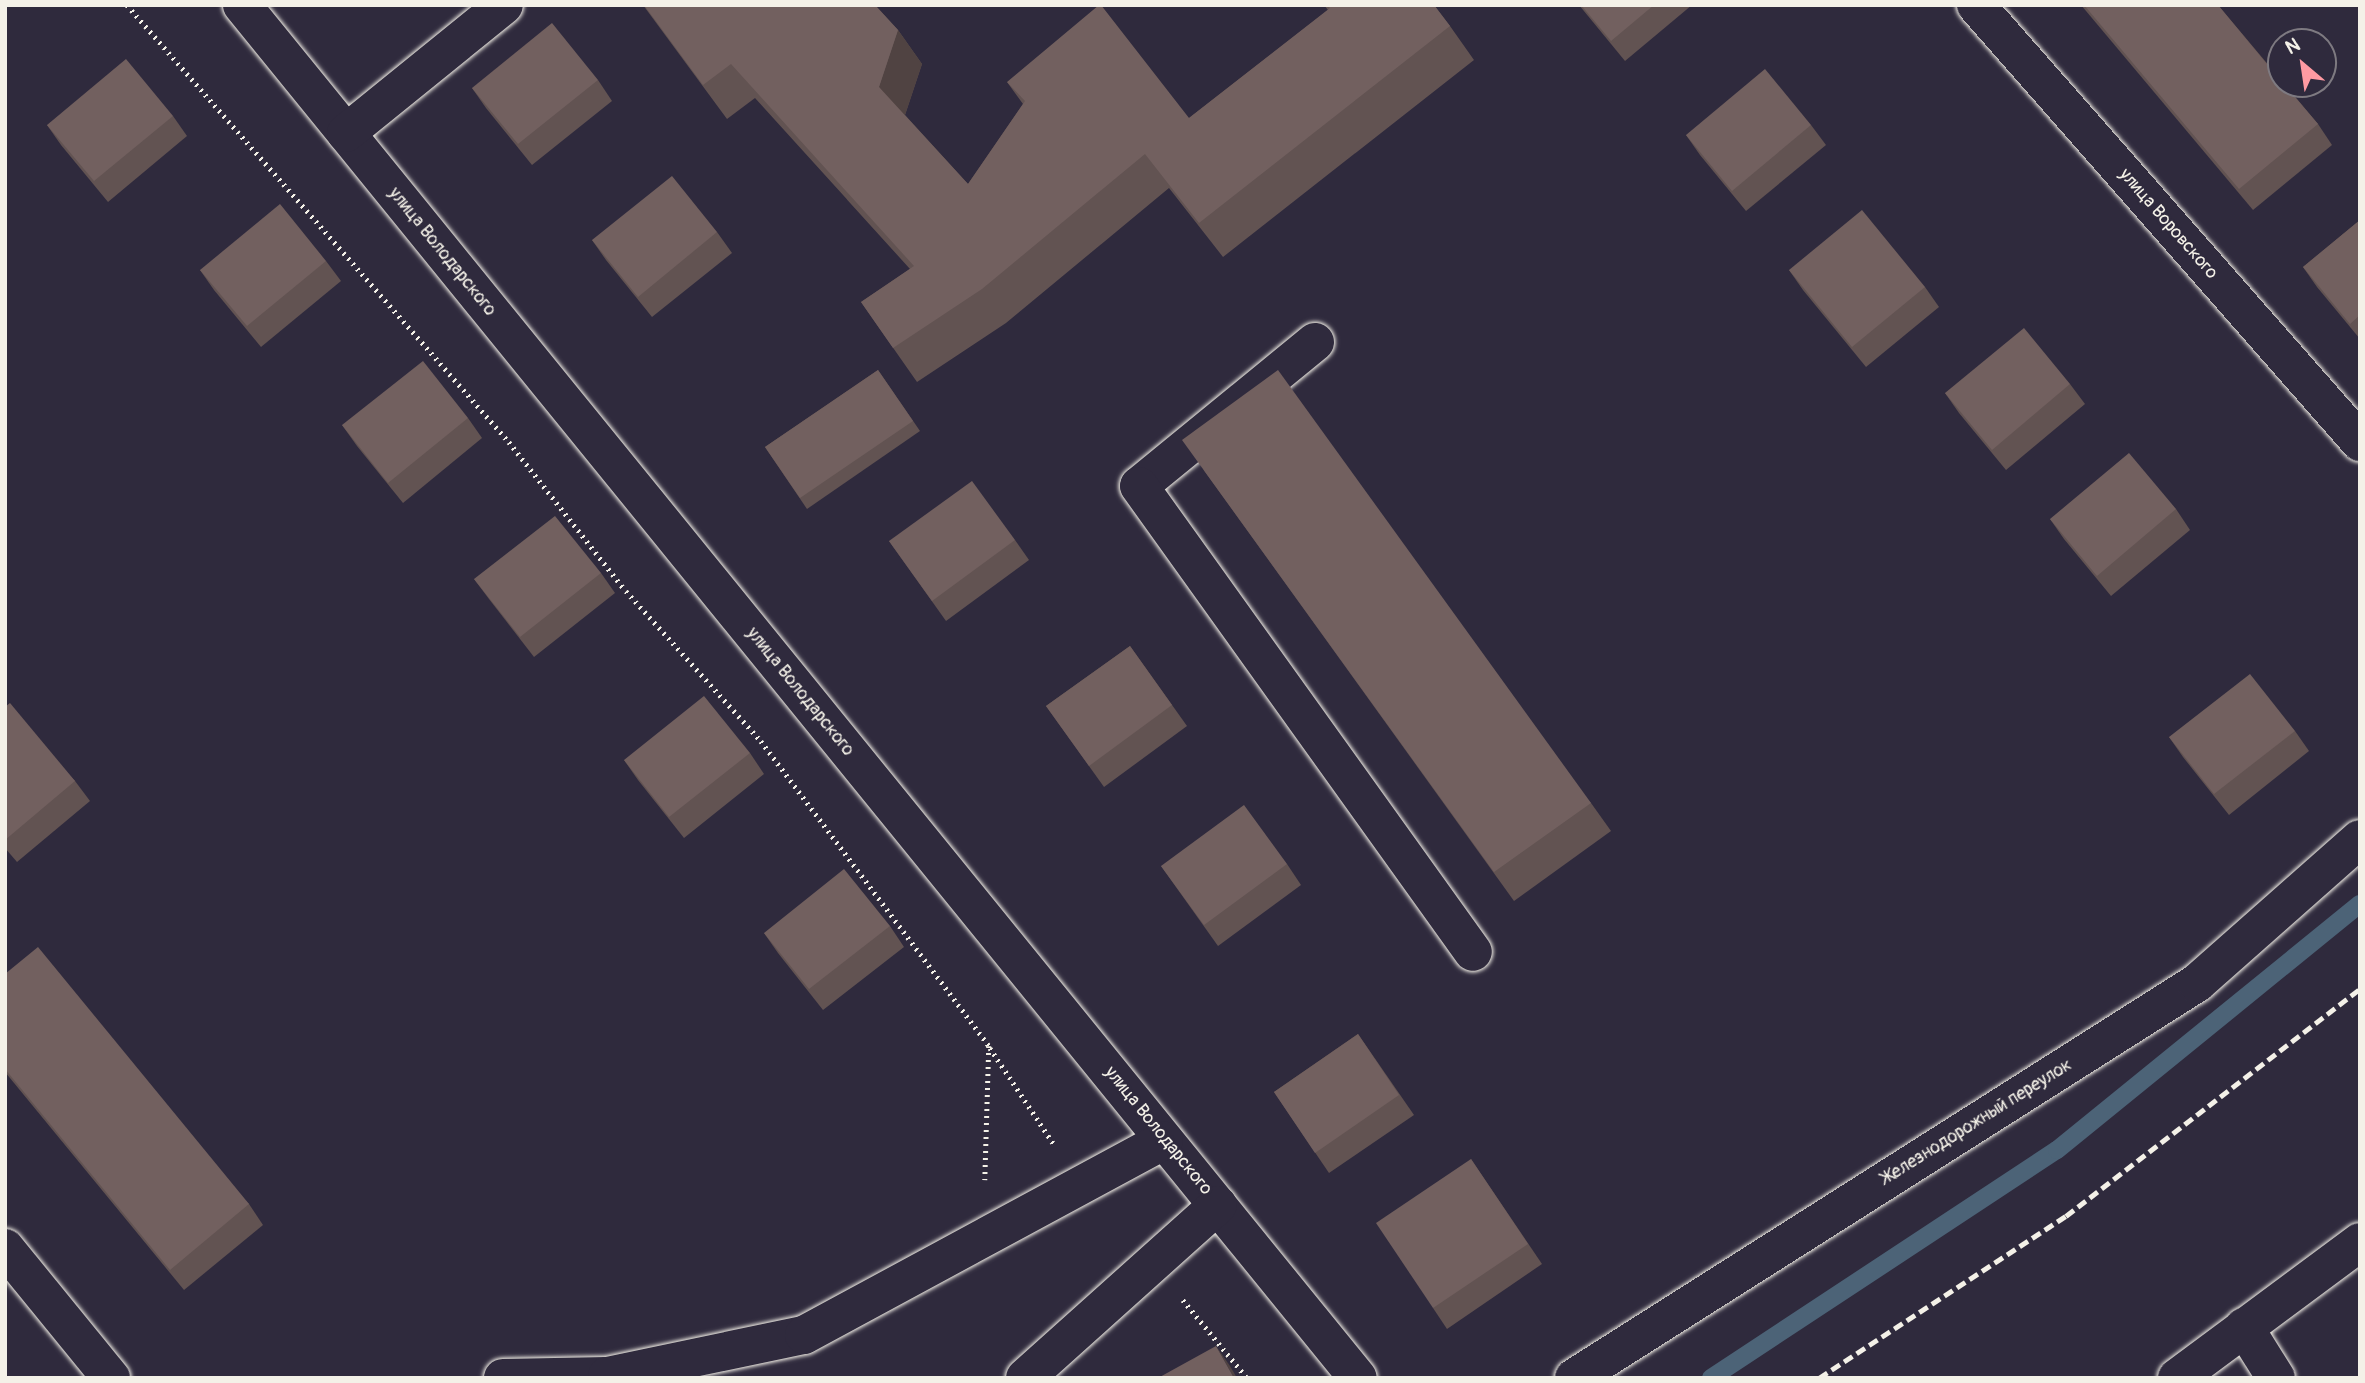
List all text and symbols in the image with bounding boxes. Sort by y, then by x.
north arrow [2267,28,2337,98]
text: N [2281,33,2304,60]
street label: улица Воровского [2114,164,2222,284]
street label: улица Володарского [383,183,501,321]
street label: улица Володарского [741,623,859,761]
street label: Железнодорожный переулок [1878,1055,2076,1189]
street label: улица Володарского [1099,1062,1217,1200]

